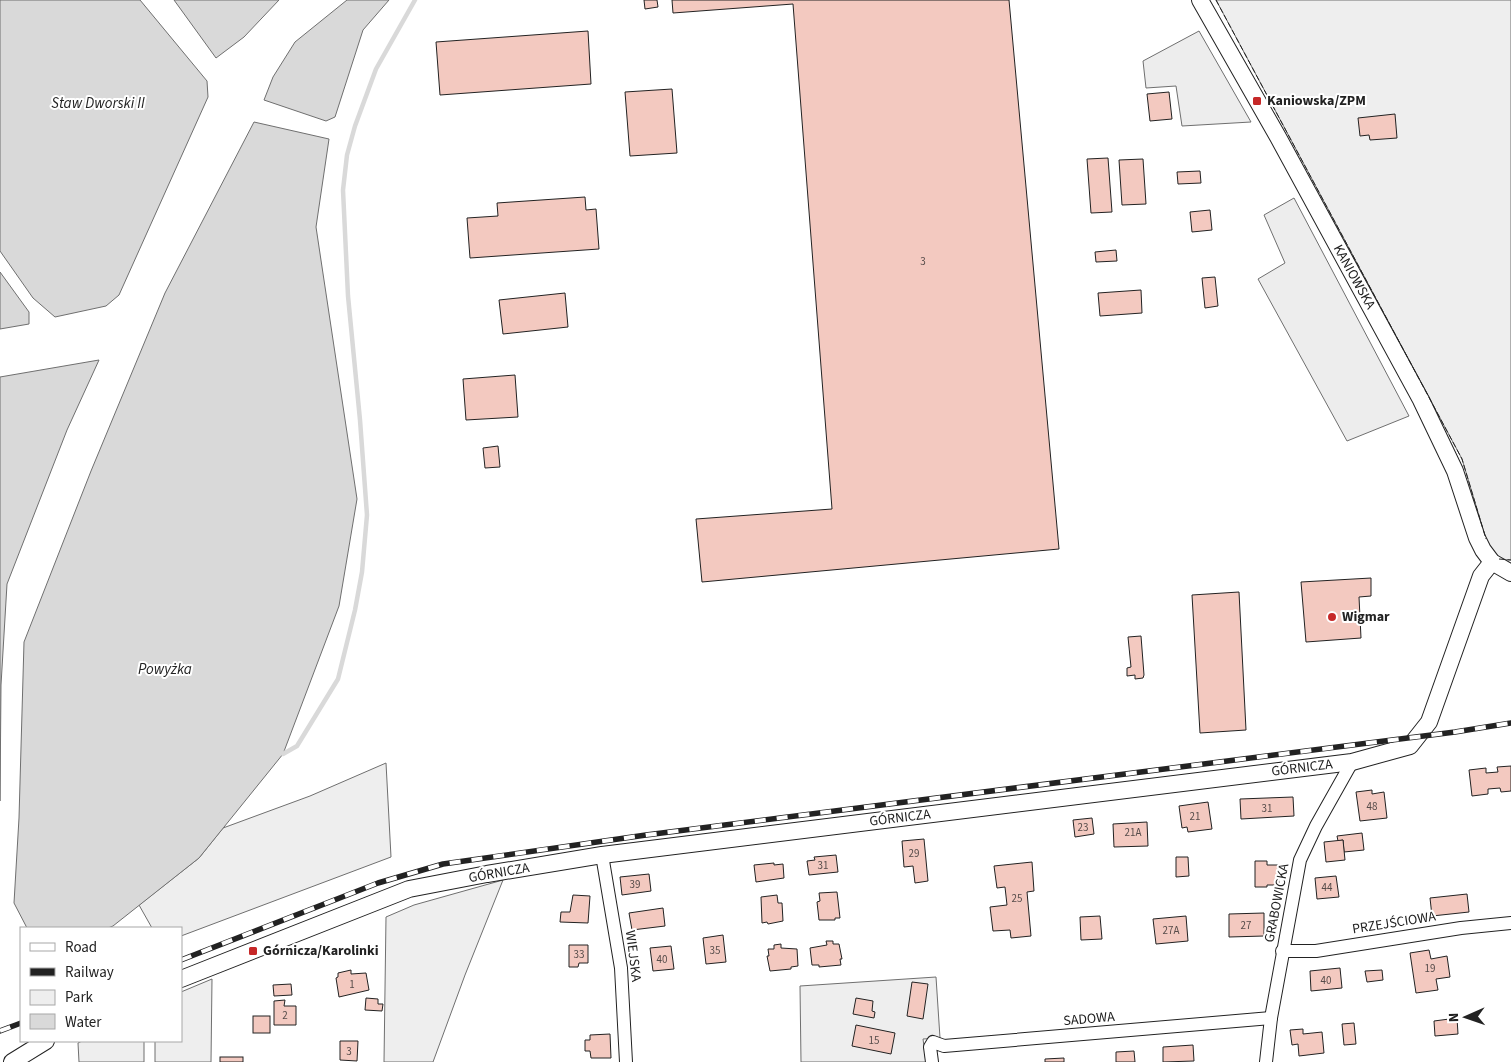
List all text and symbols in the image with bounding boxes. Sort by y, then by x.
place label: Kaniowska/ZPM [1267,91,1366,111]
water label: Staw Dworski II [51,93,145,114]
marker: Kaniowska/ZPM [1251,95,1263,107]
street label: KANIOWSKA [1328,241,1380,313]
house number: 3 [920,254,926,269]
place label: Wigmar [1342,607,1390,627]
marker: Wigmar [1326,611,1338,623]
water label: Powyżka [138,659,192,680]
street label: GÓRNICZA [1270,754,1334,782]
house number: 48 [1367,799,1378,814]
house number: 31 [1262,801,1272,816]
street label: GÓRNICZA [868,804,932,832]
house number: 21 [1190,809,1200,824]
house number: 23 [1078,820,1088,835]
house number: 21A [1125,825,1141,840]
house number: 29 [909,846,919,861]
street label: GÓRNICZA [467,858,531,888]
house number: 31 [818,858,828,873]
street label: GRABOWICKA [1260,862,1295,944]
house number: 39 [630,877,640,892]
house number: 44 [1322,880,1333,895]
house number: 25 [1012,891,1022,906]
street label: PRZEJŚCIOWA [1351,906,1438,939]
house number: 27 [1241,918,1251,933]
house number: 27A [1163,923,1179,938]
legend [20,927,182,1042]
street label: WIEJSKA [620,929,646,983]
text: Road [65,937,97,958]
place label: Górnicza/Karolinki [263,941,379,961]
house number: 35 [710,943,720,958]
marker: Górnicza/Karolinki [247,945,259,957]
house number: 33 [574,947,584,962]
house number: 40 [657,952,667,967]
house number: 19 [1425,961,1435,976]
text: Railway [65,962,114,983]
house number: 40 [1321,973,1331,988]
house number: 1 [349,977,355,992]
text: Park [65,987,94,1008]
north arrow [1441,992,1491,1042]
street label: SADOWA [1062,1007,1116,1031]
house number: 2 [282,1008,288,1023]
text: Water [65,1012,102,1033]
text: N [1444,1012,1464,1022]
house number: 15 [869,1033,879,1048]
house number: 3 [346,1044,352,1059]

